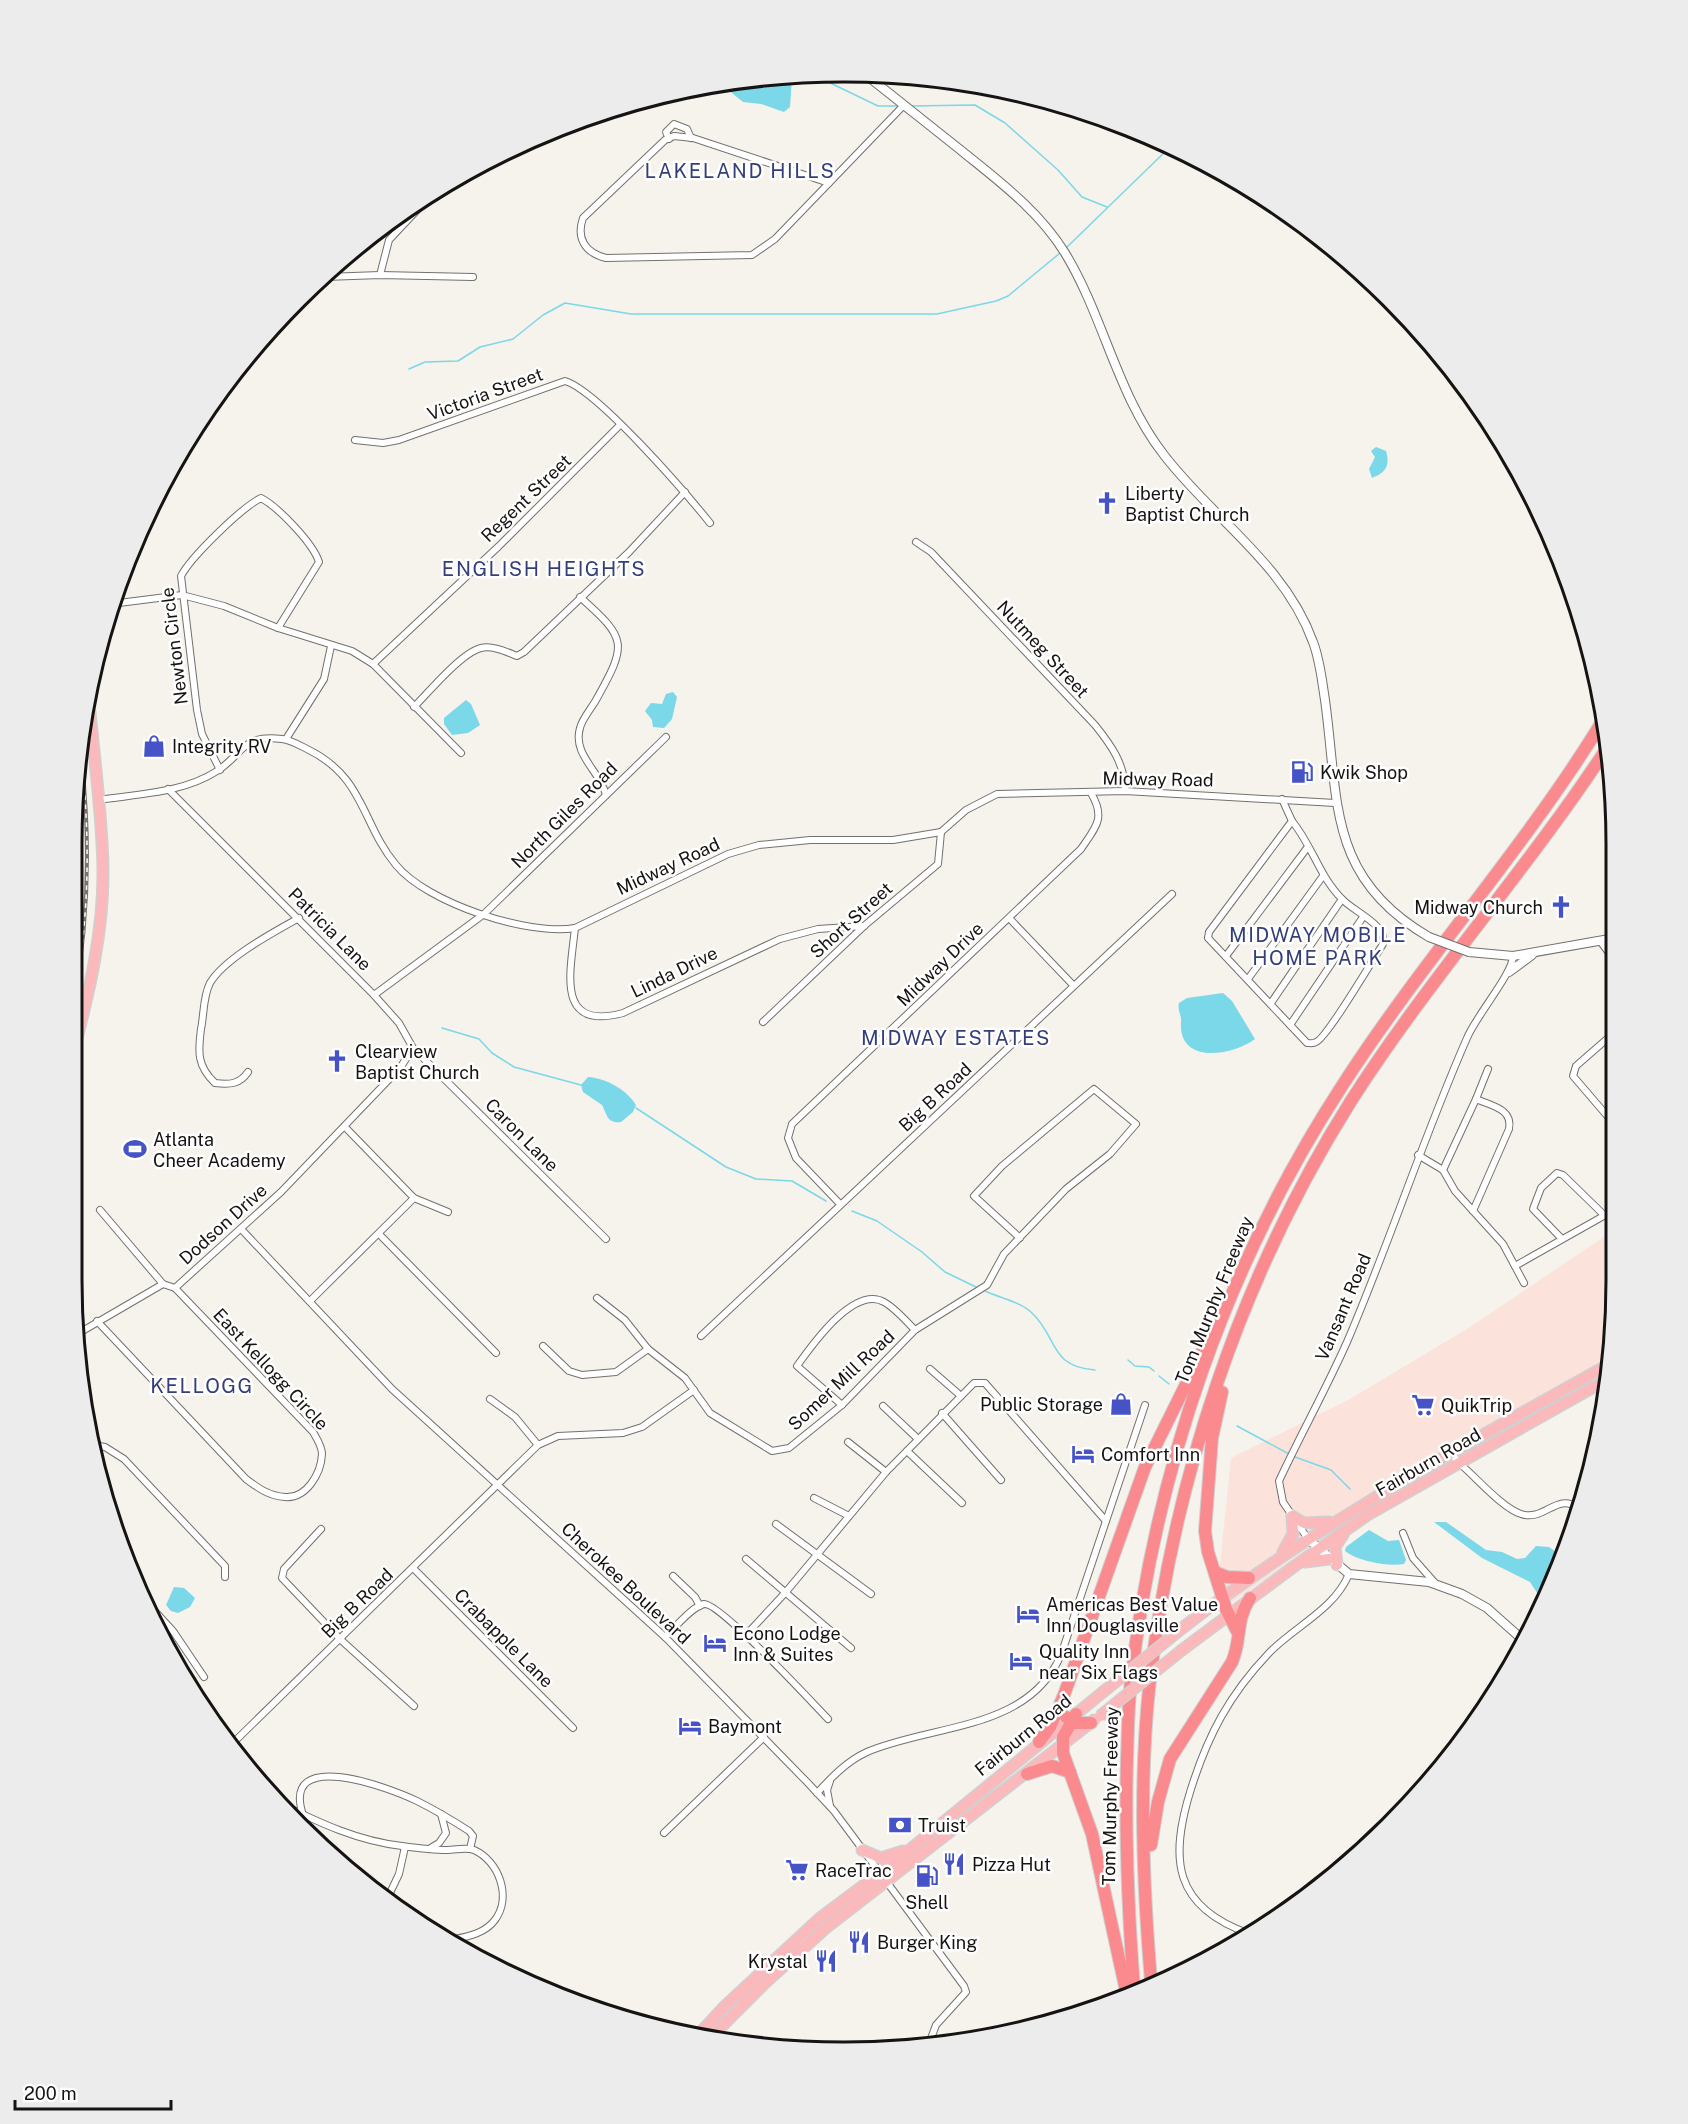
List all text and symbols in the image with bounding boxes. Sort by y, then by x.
district label: LAKELAND HILLS [645,159,835,183]
street label: Victoria Street [424,363,546,425]
street label: Regent Street [477,450,575,546]
place label: Liberty Baptist Church [1125,483,1249,525]
church icon: Liberty Baptist Church [1094,490,1120,516]
district label: ENGLISH HEIGHTS [442,557,646,581]
street label: Newton Circle [156,586,192,706]
street label: Nutmeg Street [993,596,1093,702]
shop icon: Integrity RV [141,733,167,759]
place label: Integrity RV [172,736,271,757]
street label: North Giles Road [507,758,621,872]
fuel station icon: Kwik Shop [1289,759,1315,785]
place label: Kwik Shop [1320,762,1408,783]
street label: Midway Road [1102,768,1214,790]
street label: Midway Road [613,833,723,899]
street label: Short Street [806,878,896,962]
street label: Patricia Lane [284,883,376,975]
church icon: Midway Church [1548,894,1574,920]
place label: Midway Church [1414,897,1543,918]
street label: Midway Drive [893,918,987,1010]
district label: MIDWAY MOBILE HOME PARK [1229,923,1407,970]
street label: Linda Drive [627,942,721,1002]
district label: MIDWAY ESTATES [861,1026,1051,1050]
place label: Clearview Baptist Church [355,1041,479,1083]
church icon: Clearview Baptist Church [324,1048,350,1074]
street label: Big B Road [895,1058,975,1136]
street label: Caron Lane [481,1094,563,1176]
place label: Atlanta Cheer Academy [153,1129,286,1171]
sports icon: Atlanta Cheer Academy [122,1136,148,1162]
street label: Dodson Drive [175,1179,271,1269]
street label: Tom Murphy Freeway [1171,1213,1257,1387]
street label: Vansant Road [1311,1250,1375,1364]
street label: East Kellogg Circle [209,1304,333,1434]
street label: Somer Mill Road [784,1325,898,1435]
district label: KELLOGG [150,1374,254,1398]
shop icon: Public Storage [1108,1391,1134,1417]
supermarket icon: QuikTrip [1410,1392,1436,1418]
place label: Public Storage [980,1394,1103,1415]
place label: QuikTrip [1441,1395,1512,1416]
street label: Fairburn Road [1372,1423,1484,1501]
hotel icon: Comfort Inn [1070,1441,1096,1467]
place label: Comfort Inn [1101,1444,1200,1465]
street label: Cherokee Boulevard [557,1518,695,1648]
street label: Big B Road [317,1564,397,1642]
street label: Crabapple Lane [450,1584,558,1692]
place label: Americas Best Value Inn Douglasville [1046,1594,1218,1636]
hotel icon: Americas Best Value Inn Douglasville [1015,1601,1041,1627]
place label: Econo Lodge Inn & Suites [733,1623,841,1665]
hotel icon: Econo Lodge Inn & Suites [702,1630,728,1656]
place label: Quality Inn near Six Flags [1039,1641,1158,1683]
hotel icon: Quality Inn near Six Flags [1008,1648,1034,1674]
street label: Fairburn Road [971,1690,1075,1780]
street label: Tom Murphy Freeway [1098,1706,1122,1886]
hotel icon: Baymont [677,1713,703,1739]
place label: Baymont [708,1716,782,1737]
bank icon: Truist [887,1812,913,1838]
place label: Truist [918,1815,966,1836]
restaurant icon: Pizza Hut [941,1851,967,1877]
place label: Pizza Hut [972,1854,1051,1875]
supermarket icon: RaceTrac [784,1857,810,1883]
place label: RaceTrac [815,1860,892,1881]
fuel station icon: Shell [914,1863,940,1889]
place label: Shell [905,1892,949,1913]
restaurant icon: Burger King [846,1929,872,1955]
place label: Burger King [877,1932,977,1953]
restaurant icon: Krystal [813,1948,839,1974]
place label: Krystal [748,1951,808,1972]
scale bar [15,2073,171,2111]
text: 200 m [24,2083,77,2104]

